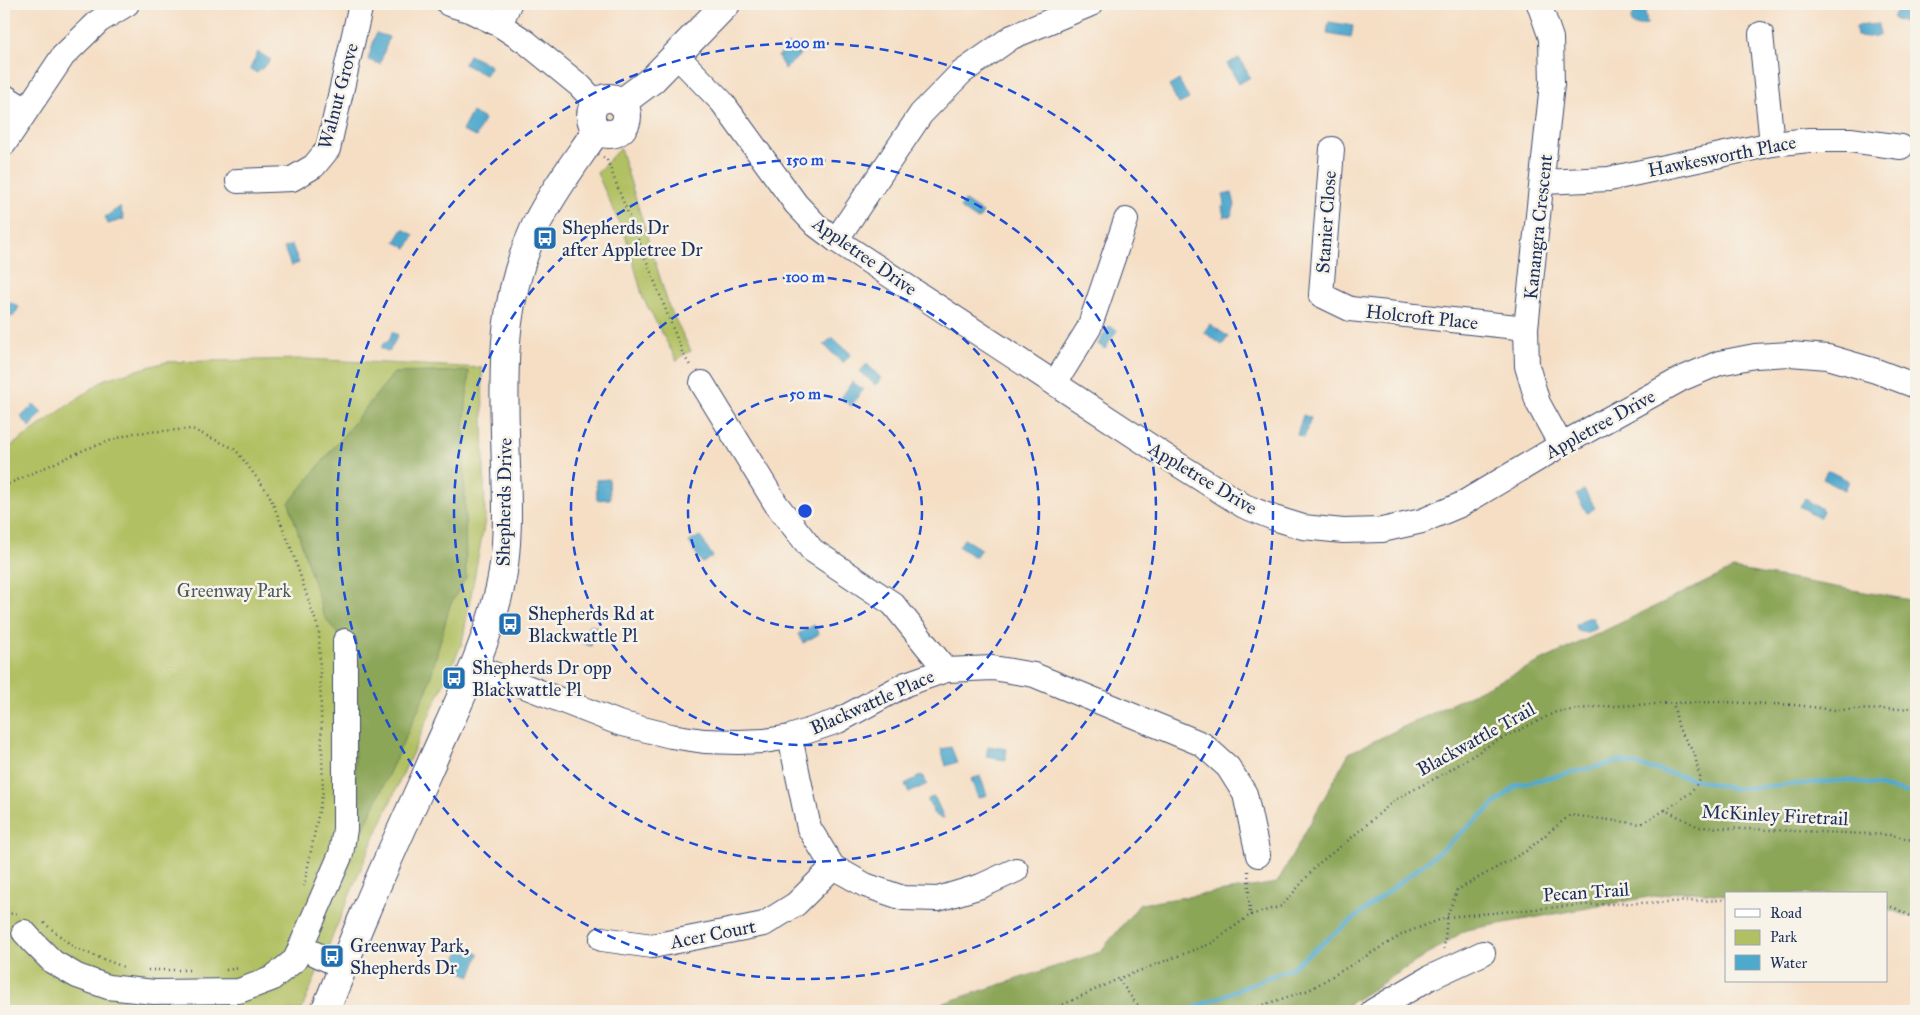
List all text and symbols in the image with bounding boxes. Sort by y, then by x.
text: 200 m [785,34,826,52]
street label: Walnut Grove [313,40,363,151]
street label: Hawkesworth Place [1646,130,1798,182]
text: 150 m [786,151,824,169]
street label: Kanangra Crescent [1519,153,1558,301]
street label: Stanier Close [1311,170,1341,274]
street label: Appletree Drive [808,211,922,301]
place label: Shepherds Dr after Appletree Dr [562,216,704,261]
bus stop icon: Shepherds Dr after Appletree Dr [532,225,558,251]
text: 100 m [785,268,825,286]
street label: Holcroft Place [1365,300,1479,334]
street label: Appletree Drive [1540,384,1659,464]
text: 50 m [789,385,821,403]
street label: Appletree Drive [1144,436,1261,519]
street label: Shepherds Drive [491,437,517,567]
centre of rings [796,502,814,520]
park label: Greenway Park [177,579,291,602]
place label: Shepherds Rd at Blackwattle Pl [528,602,655,647]
bus stop icon: Shepherds Rd at Blackwattle Pl [497,611,523,637]
place label: Shepherds Dr opp Blackwattle Pl [472,656,612,701]
street label: Blackwattle Place [806,664,938,740]
bus stop icon: Shepherds Dr opp Blackwattle Pl [441,665,467,691]
street label: Blackwattle Trail [1413,697,1540,781]
street label: McKinley Firetrail [1701,800,1850,830]
street label: Pecan Trail [1542,877,1631,906]
legend [1725,892,1888,982]
text: Road [1770,904,1802,922]
street label: Acer Court [667,914,758,954]
text: Park [1770,928,1797,946]
place label: Greenway Park, Shepherds Dr [350,934,469,979]
bus stop icon: Greenway Park, Shepherds Dr [319,943,345,969]
text: Water [1770,954,1807,972]

